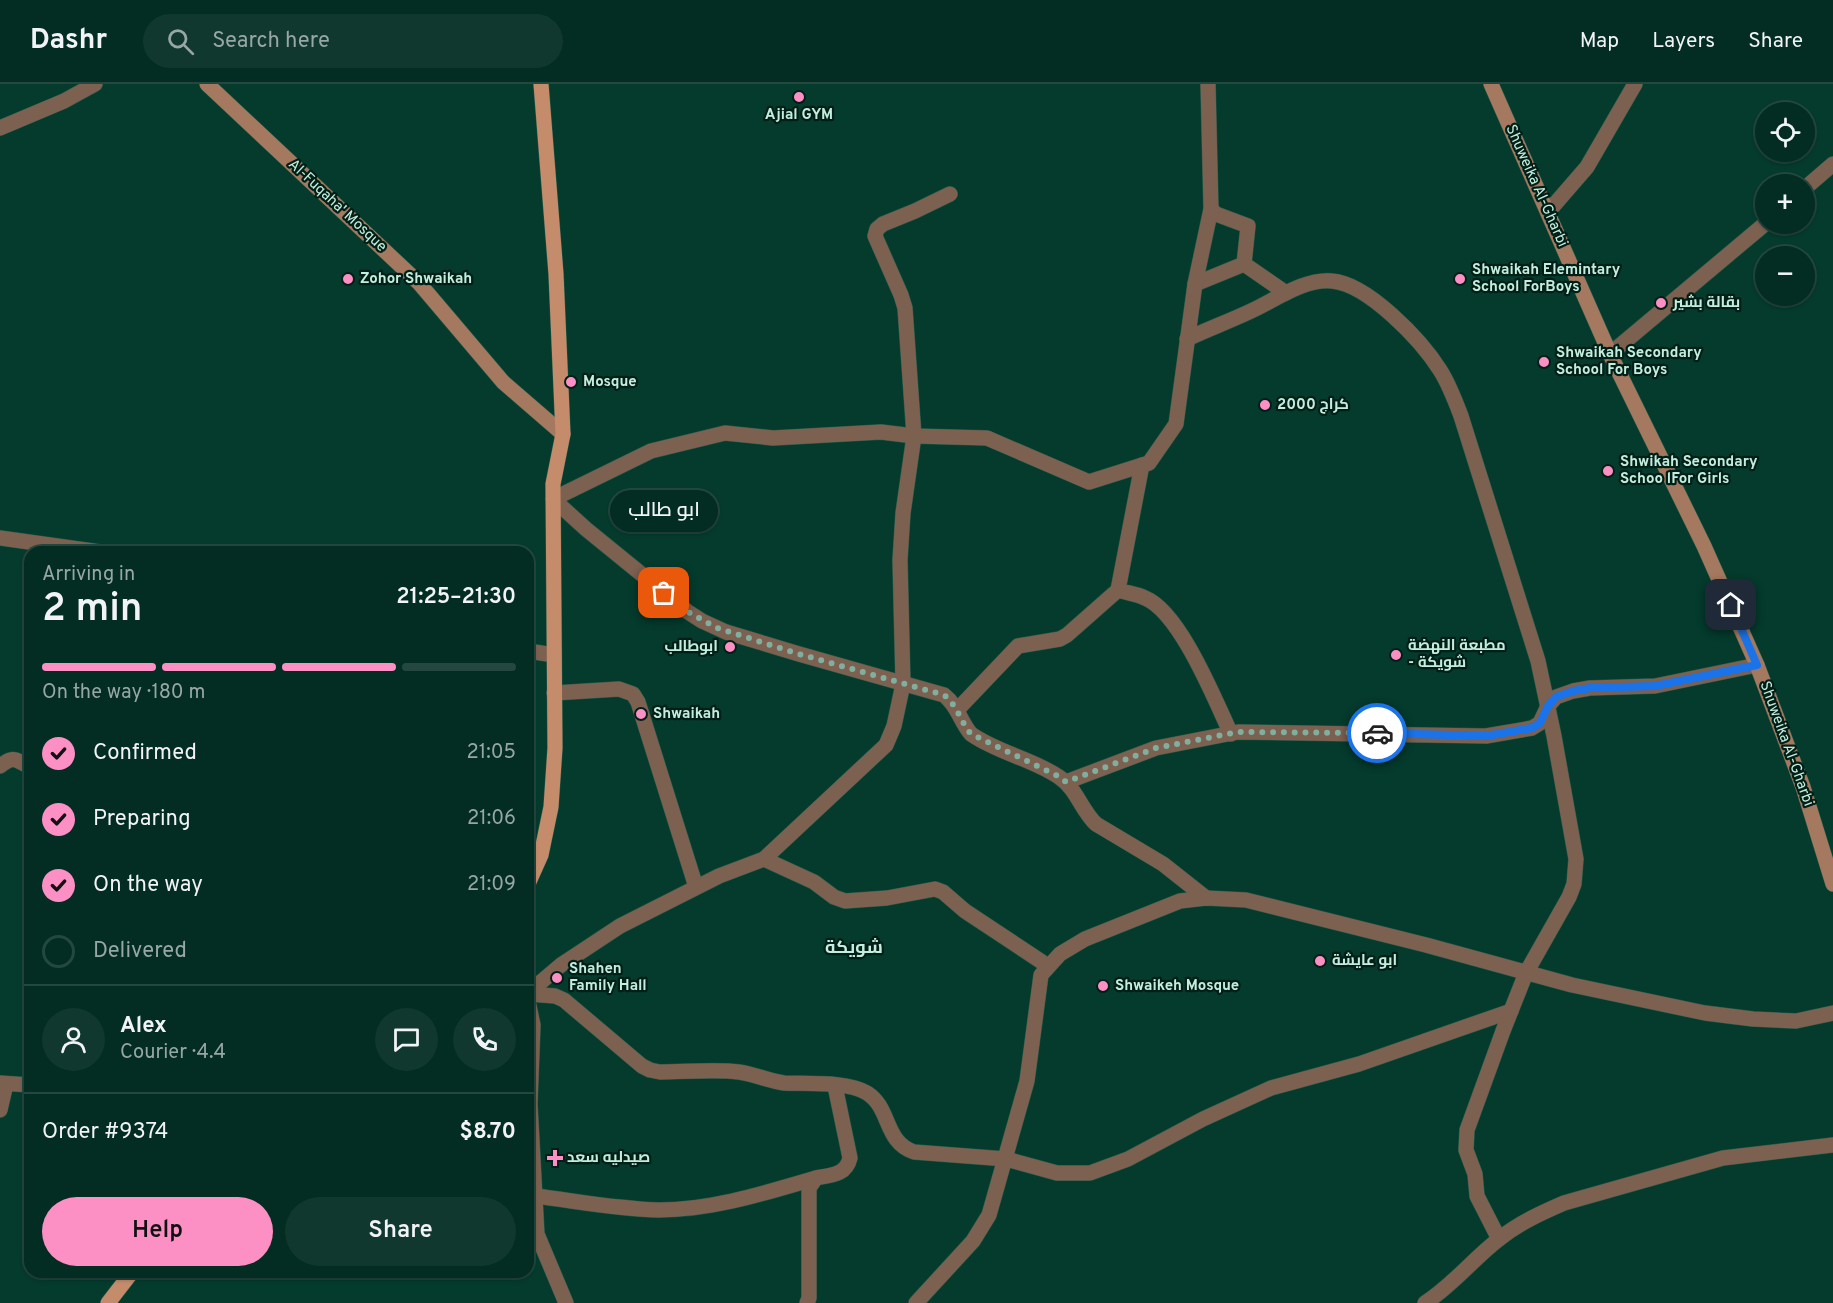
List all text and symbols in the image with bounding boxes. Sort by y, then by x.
search box [143,14,563,68]
text: Dashr [30,23,107,59]
icon: search [164,25,197,58]
text: Search here [212,28,330,55]
text: Map [1580,28,1619,55]
text: Layers [1652,28,1715,55]
text: Share [1748,28,1803,55]
marker: Ajial GYM [792,90,806,104]
map controls [1755,102,1815,306]
button: locate [1755,102,1815,162]
place label: Ajial GYM [765,106,833,125]
street label: Shuweika Al-Gharbi [1501,122,1571,250]
street label: Al-Fuqaha' Mosque [284,155,390,257]
button: + [1755,174,1815,234]
button: − [1755,246,1815,306]
place label: Shwaikah Elemintary School ForBoys [1472,261,1621,297]
place label: Zohor Shwaikah [360,270,472,289]
marker: Zohor Shwaikah [341,272,355,286]
marker: Shwaikah Elemintary School ForBoys [1453,272,1467,286]
place label: بقالة بشير [1672,294,1740,313]
marker: بقالة بشير [1654,296,1668,310]
place label: Shwaikah Secondary School For Boys [1556,344,1702,380]
marker: Shwaikah Secondary School For Boys [1537,355,1551,369]
place label: Mosque [583,373,637,392]
marker: Mosque [564,375,578,389]
place label: كراج 2000 [1277,396,1349,415]
marker: كراج 2000 [1258,398,1272,412]
place label: Shwikah Secondary Schoo lFor Girls [1620,453,1758,489]
marker: Shwikah Secondary Schoo lFor Girls [1601,464,1615,478]
callout: ابو طالب [610,491,718,533]
text: ابو طالب [628,498,700,524]
text: Arriving in [42,562,135,588]
pin [638,567,689,618]
icon: bag [647,576,680,609]
pin [1705,579,1756,630]
text: 21:25–21:30 [396,584,516,611]
text: 2 min [42,586,143,635]
icon: home [1714,588,1747,621]
place label: مطبعة النهضة - شويكة [1408,637,1506,673]
place label: ابوطالب [664,638,718,657]
marker: ابوطالب [723,640,737,654]
marker: مطبعة النهضة - شويكة [1389,648,1403,662]
street label: Shuweika Al-Gharbi [1755,679,1817,809]
text: On the way · 180 m [42,680,205,706]
courier [1347,703,1407,763]
place label: Shwaikah [653,705,720,724]
marker: Shwaikah [634,707,648,721]
icon: car [1361,717,1394,750]
icon: check [42,737,75,770]
text: Confirmed [93,740,197,767]
text: 21:05 [467,740,516,766]
icon: check [42,803,75,836]
text: Preparing [93,806,191,833]
text: 21:06 [467,806,516,832]
icon: check [42,869,75,902]
text: On the way [93,872,203,899]
text: 21:09 [467,872,516,898]
district label: شويكة [825,937,883,960]
text: Delivered [93,938,187,965]
place label: ابو عايشة [1332,952,1397,971]
marker: ابو عايشة [1313,954,1327,968]
place label: Shahen Family Hall [569,960,647,996]
marker: Shahen Family Hall [550,971,564,985]
place label: Shwaikeh Mosque [1115,977,1239,996]
marker: Shwaikeh Mosque [1096,979,1110,993]
button: person [42,1008,105,1071]
button: chat [375,1008,438,1071]
button: phone [453,1008,516,1071]
text: Alex [120,1013,167,1040]
text: Courier · 4.4 [120,1040,226,1066]
text: Order #9374 [42,1119,168,1146]
text: $8.70 [460,1119,516,1146]
place label: صيدليه سعد [567,1149,650,1168]
marker: صيدليه سعد [548,1151,562,1165]
button: Help [42,1197,273,1266]
button: Share [285,1197,516,1266]

